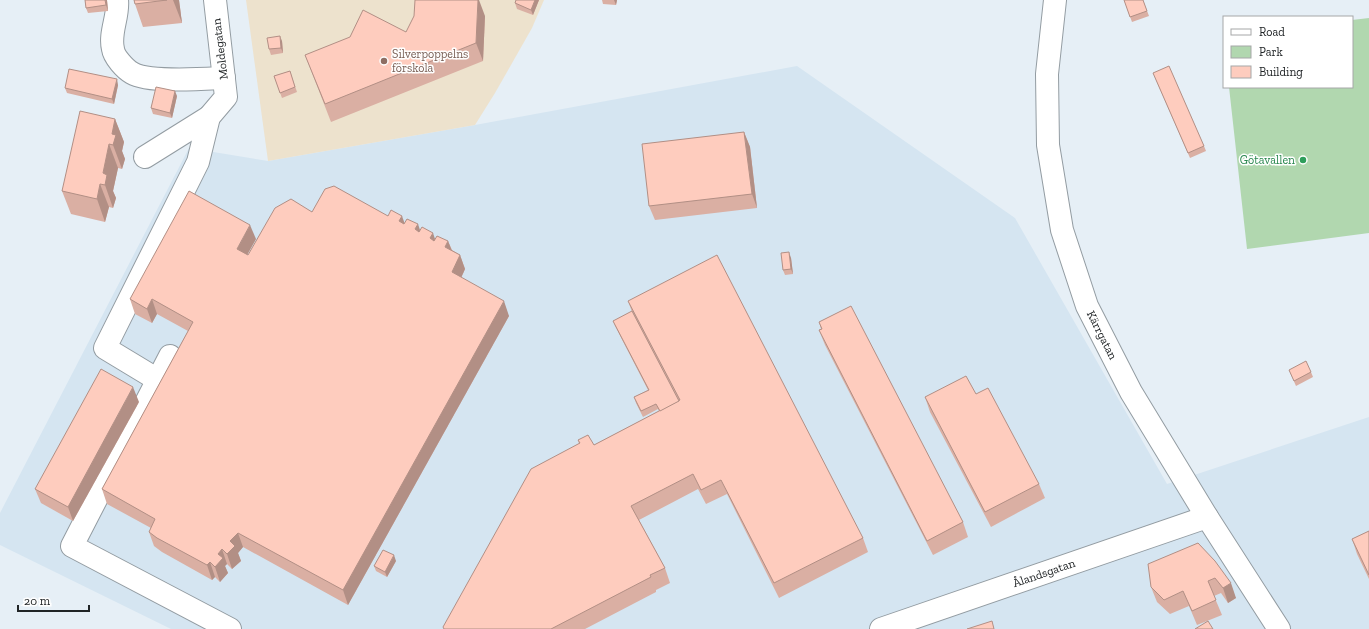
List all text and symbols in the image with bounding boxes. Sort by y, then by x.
legend [1223,16,1353,88]
street label: Moldegatan [209,18,231,80]
text: Road [1259,25,1285,39]
text: Park [1259,45,1284,59]
place label: Silverpoppelns förskola [392,47,468,75]
marker: Silverpoppelns förskola [379,56,389,66]
text: Building [1259,65,1303,79]
place label: Götavallen [1240,153,1295,167]
marker: Götavallen [1298,155,1308,165]
street label: Kärrgatan [1084,308,1120,362]
street label: Ålandsgatan [1011,555,1077,590]
scale bar [18,587,89,613]
text: 20 m [24,594,51,608]

